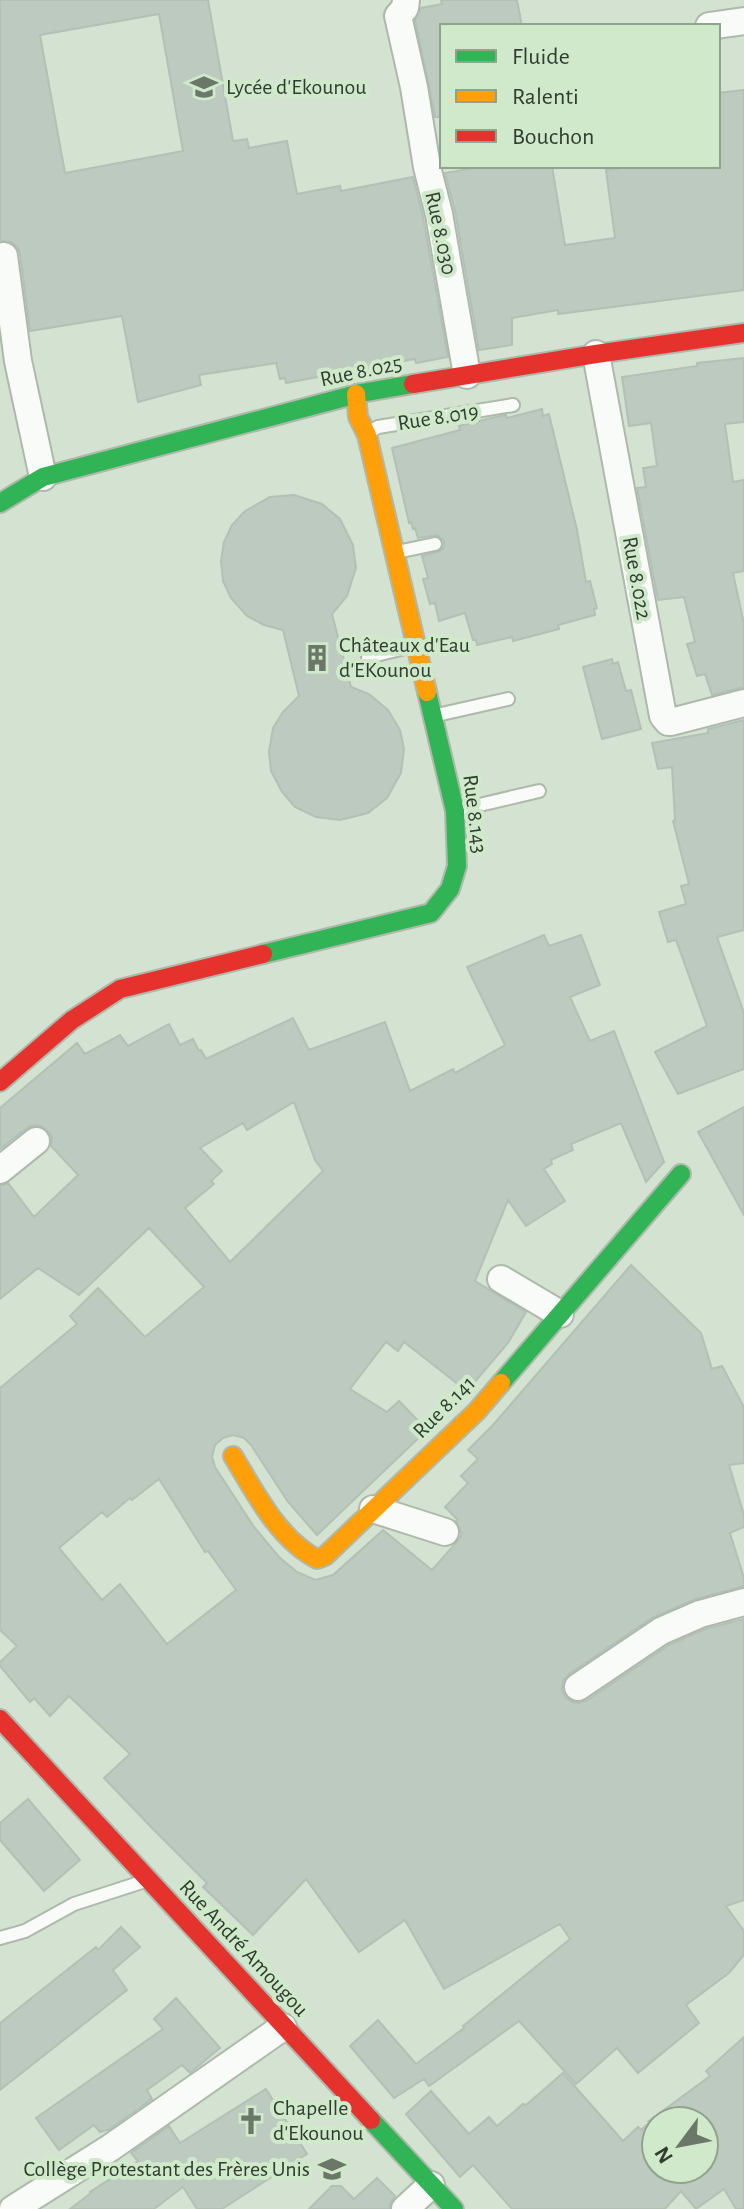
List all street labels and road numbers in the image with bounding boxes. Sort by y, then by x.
street label: Rue 8.030 [421,189,461,277]
street label: Rue 8.025 [318,352,404,390]
street label: Rue 8.019 [396,400,480,434]
street label: Rue 8.022 [619,535,655,621]
street label: Rue 8.143 [459,773,491,855]
street label: Rue 8.141 [409,1372,479,1442]
street label: Rue André Amougou [175,1876,313,2020]

